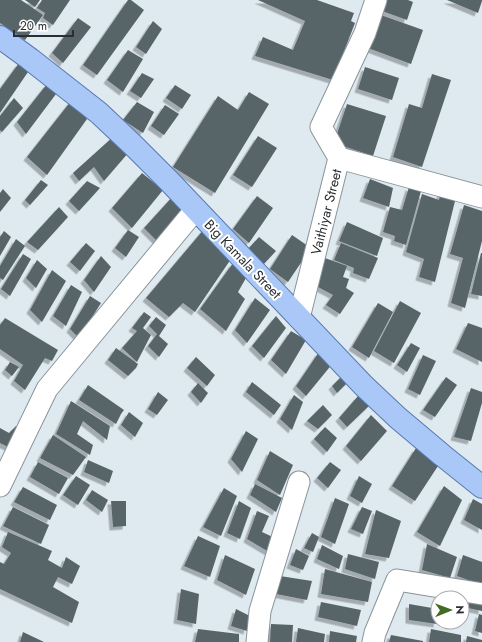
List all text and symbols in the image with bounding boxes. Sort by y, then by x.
scale bar [14,12,73,38]
text: 20 m [20,17,47,35]
street label: Vaithiyar Street [306,166,346,257]
street label: Big Kamala Street [200,215,287,304]
north arrow [430,590,470,630]
text: N [452,605,468,614]

